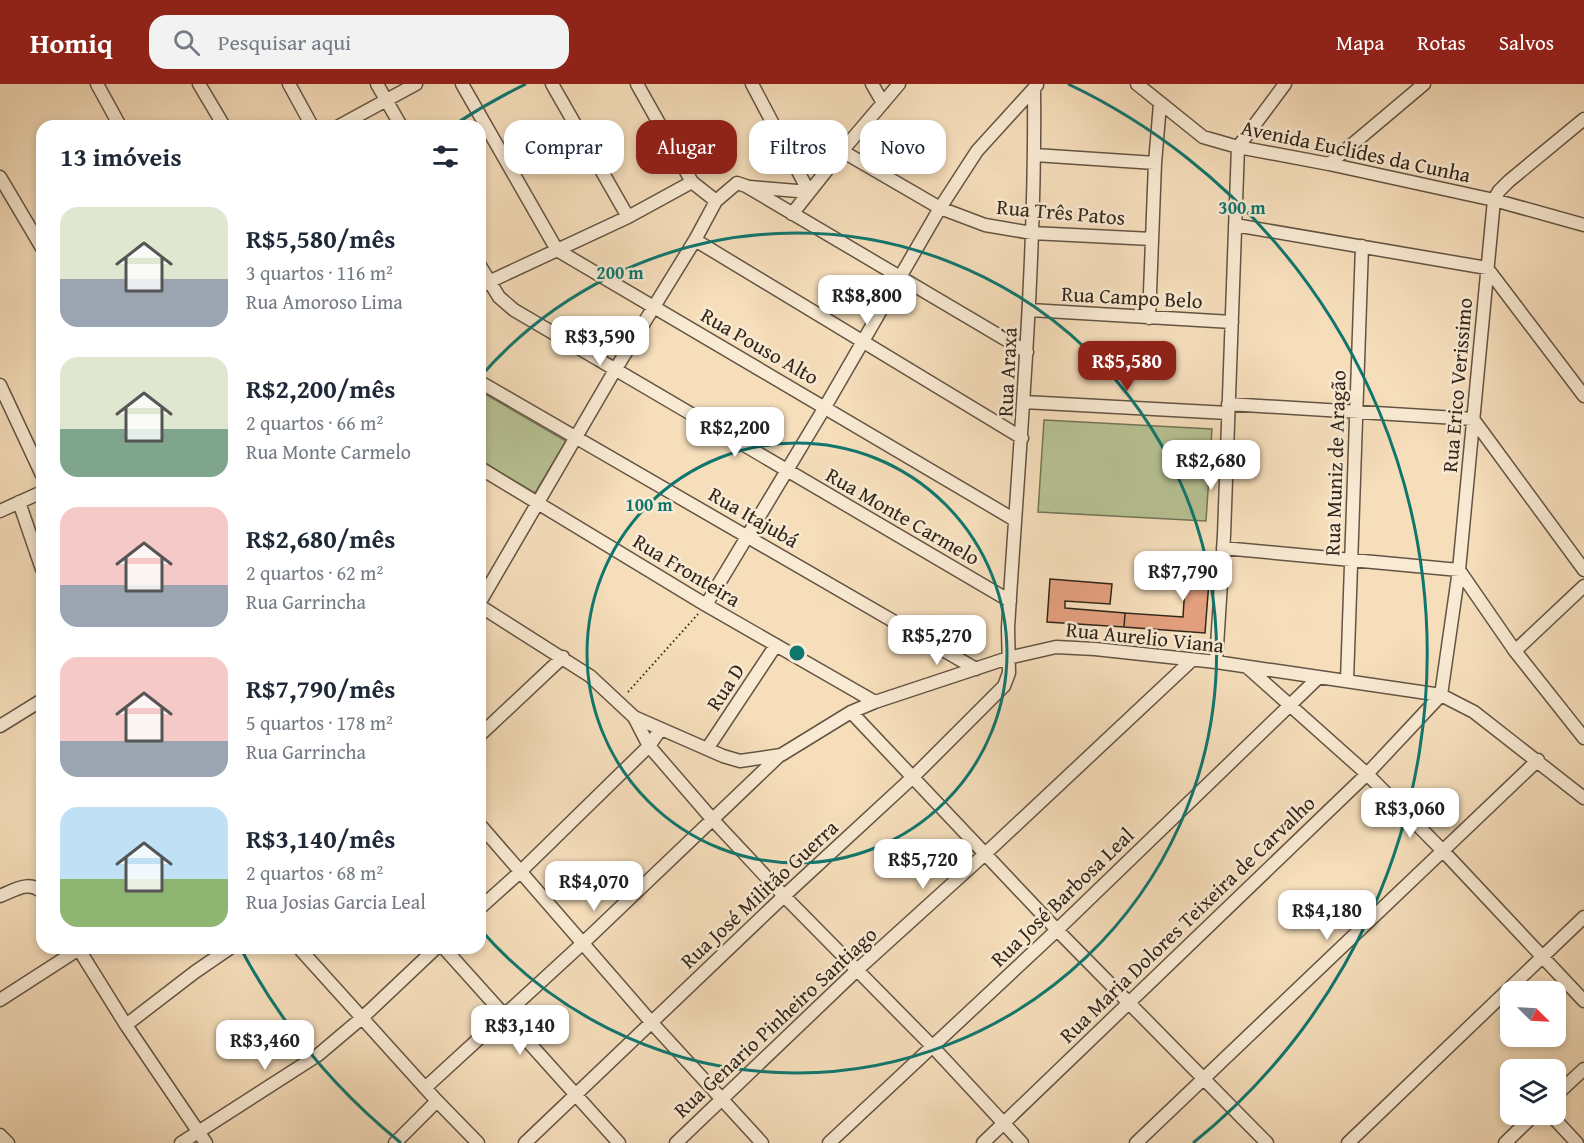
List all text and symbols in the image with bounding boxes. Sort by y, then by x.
search box [149,15,569,69]
text: Homiq [30,22,113,63]
icon: search [170,26,203,59]
text: Pesquisar aqui [218,26,351,58]
text: Mapa [1336,27,1384,58]
text: Rotas [1417,27,1466,58]
text: Salvos [1499,27,1554,58]
street label: Avenida Euclides da Cunha [1238,112,1474,190]
chip: Comprar [504,120,624,174]
chip: Alugar [636,120,737,174]
chip: Filtros [749,120,848,174]
chip: Novo [860,120,946,174]
text: 13 imóveis [60,137,182,176]
icon: filters [429,140,462,173]
street label: Rua Três Patos [995,191,1127,233]
text: 300 m [1218,194,1266,221]
text: R$5,580/mês [246,219,395,258]
icon: home [108,231,180,303]
text: 3 quartos · 116 m² [246,258,393,287]
text: 200 m [596,259,644,286]
pin: R$8,800 [812,275,922,326]
street label: Rua Campo Belo [1061,278,1203,316]
text: R$8,800 [832,280,902,309]
text: Rua Amoroso Lima [246,287,403,316]
street label: Rua Erico Verissimo [1434,296,1480,474]
street label: Rua Pouso Alto [695,300,825,392]
pin: R$3,590 [545,316,655,367]
text: R$3,590 [565,321,635,350]
street label: Rua Araxá [989,326,1025,418]
pin: R$5,580 [1072,341,1182,392]
text: R$5,580 [1092,346,1162,375]
text: R$2,200/mês [246,369,395,408]
street label: Rua Muniz de Aragão [1316,370,1354,556]
icon: home [108,381,180,453]
pin: R$2,200 [680,407,790,458]
text: 2 quartos · 66 m² [246,408,383,437]
text: R$2,200 [700,412,770,441]
text: Rua Monte Carmelo [246,437,411,466]
pin: R$2,680 [1156,440,1266,491]
text: R$2,680 [1176,445,1246,474]
street label: Rua Monte Carmelo [820,459,986,573]
street label: Rua Itajubá [703,479,805,555]
text: 100 m [625,491,673,518]
text: R$2,680/mês [246,519,395,558]
street label: Rua Fronteira [627,526,747,614]
icon: home [108,531,180,603]
pin: R$7,790 [1128,551,1238,602]
text: R$7,790 [1148,556,1218,585]
text: 2 quartos · 62 m² [246,558,383,587]
text: Rua Garrincha [246,587,366,616]
street label: Rua Aurelio Viana [1064,613,1226,661]
pin: R$5,270 [882,615,992,666]
text: R$5,270 [902,620,972,649]
centre of rings [787,643,807,663]
street label: Rua D [698,657,752,717]
text: R$7,790/mês [246,669,395,708]
icon: home [108,681,180,753]
text: 5 quartos · 178 m² [246,708,393,737]
text: Rua Garrincha [246,737,366,766]
street label: Rua Maria Dolores Teixeira de Carvalho [1052,788,1322,1050]
pin: R$3,060 [1355,788,1465,839]
text: R$3,060 [1375,793,1445,822]
street label: Rua José Militão Guerra [673,812,845,976]
text: R$3,140/mês [246,819,395,858]
street label: Rua José Barbosa Leal [983,820,1141,974]
icon: home [108,831,180,903]
pin: R$5,720 [868,839,978,890]
text: R$5,720 [888,844,958,873]
text: 2 quartos · 68 m² [246,858,383,887]
pin: R$4,070 [539,861,649,912]
text: R$4,070 [559,866,629,895]
text: Rua Josias Garcia Leal [246,887,426,916]
pin: R$4,180 [1272,890,1382,941]
text: R$4,180 [1292,895,1362,924]
street label: Rua Genario Pinheiro Santiago [666,919,884,1125]
north arrow [1500,981,1566,1047]
map controls [1500,981,1566,1125]
pin: R$3,140 [465,1005,575,1056]
text: R$3,140 [485,1010,555,1039]
pin: R$3,460 [210,1020,320,1071]
text: R$3,460 [230,1025,300,1054]
button: layers [1500,1059,1566,1125]

